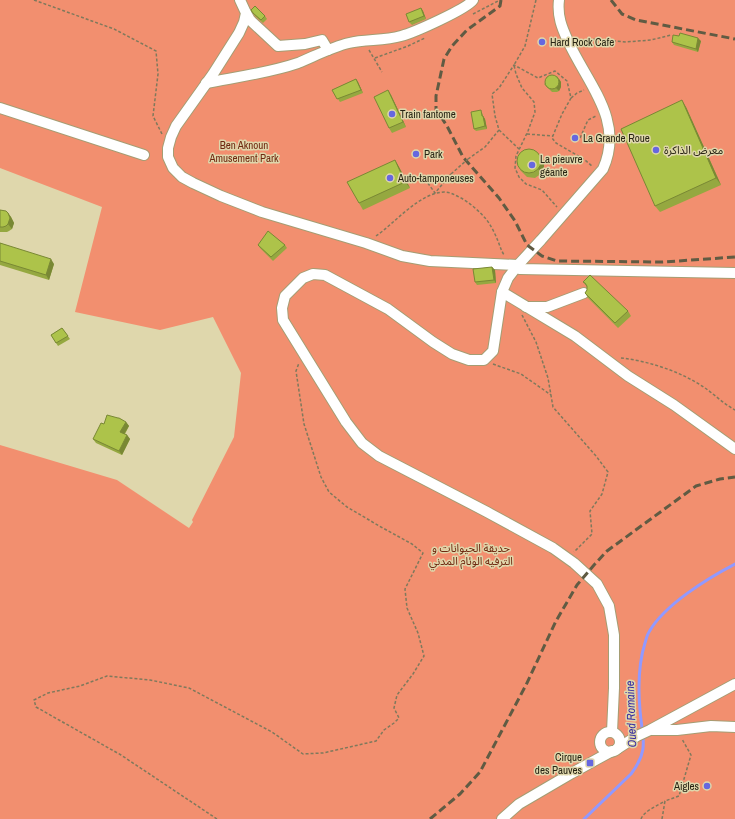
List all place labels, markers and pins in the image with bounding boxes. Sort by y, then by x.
place label: Hard Rock Cafe [550,35,614,49]
marker: Hard Rock Cafe [537,37,547,47]
place label: Train fantome [400,107,456,121]
marker: Train fantome [387,109,397,119]
place label: La Grande Roue [583,131,650,145]
marker: La Grande Roue [570,133,580,143]
place label: معرض الذاكرة [664,143,723,157]
marker: معرض الذاكرة [651,145,661,155]
place label: Park [424,147,443,161]
marker: Park [411,149,421,159]
place label: La pieuvre géante [540,152,583,179]
marker: La pieuvre géante [527,160,537,170]
place label: Auto-tamponeuses [397,171,474,185]
marker: Auto-tamponeuses [385,173,395,183]
place label: Cirque des Pauves [535,750,582,777]
marker: Cirque des Pauves [585,758,595,768]
place label: Aigles [673,779,699,793]
marker: Aigles [702,781,712,791]

